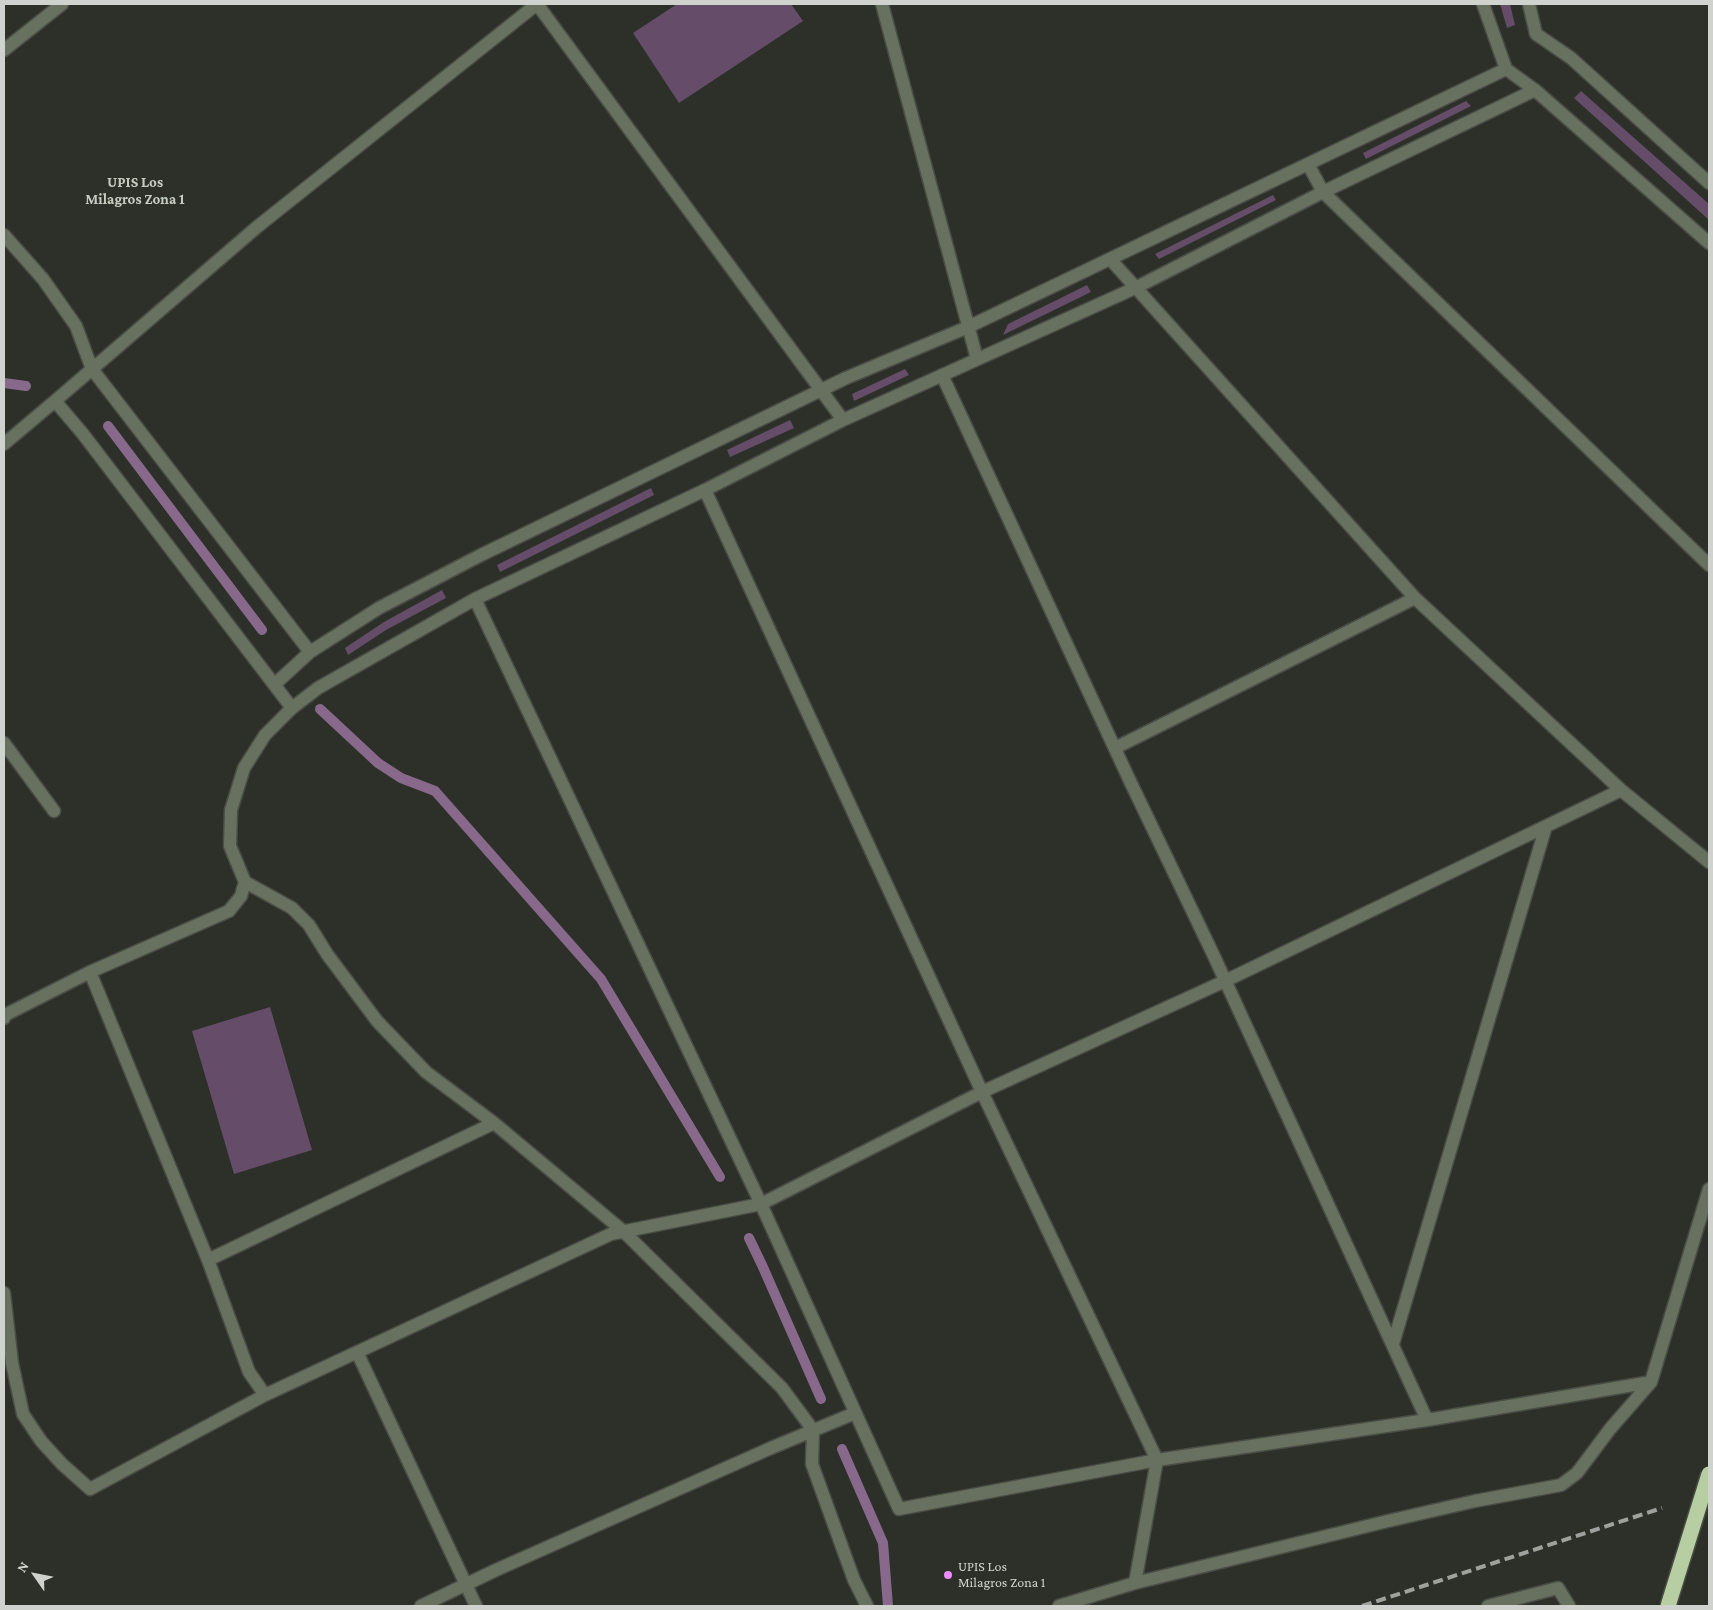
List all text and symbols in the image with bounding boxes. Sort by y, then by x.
district label: UPIS Los Milagros Zona 1 [85,173,185,208]
north arrow [10,1550,60,1600]
text: N [13,1558,32,1575]
place label: UPIS Los Milagros Zona 1 [958,1559,1045,1591]
marker: UPIS Los Milagros Zona 1 [942,1569,954,1581]

